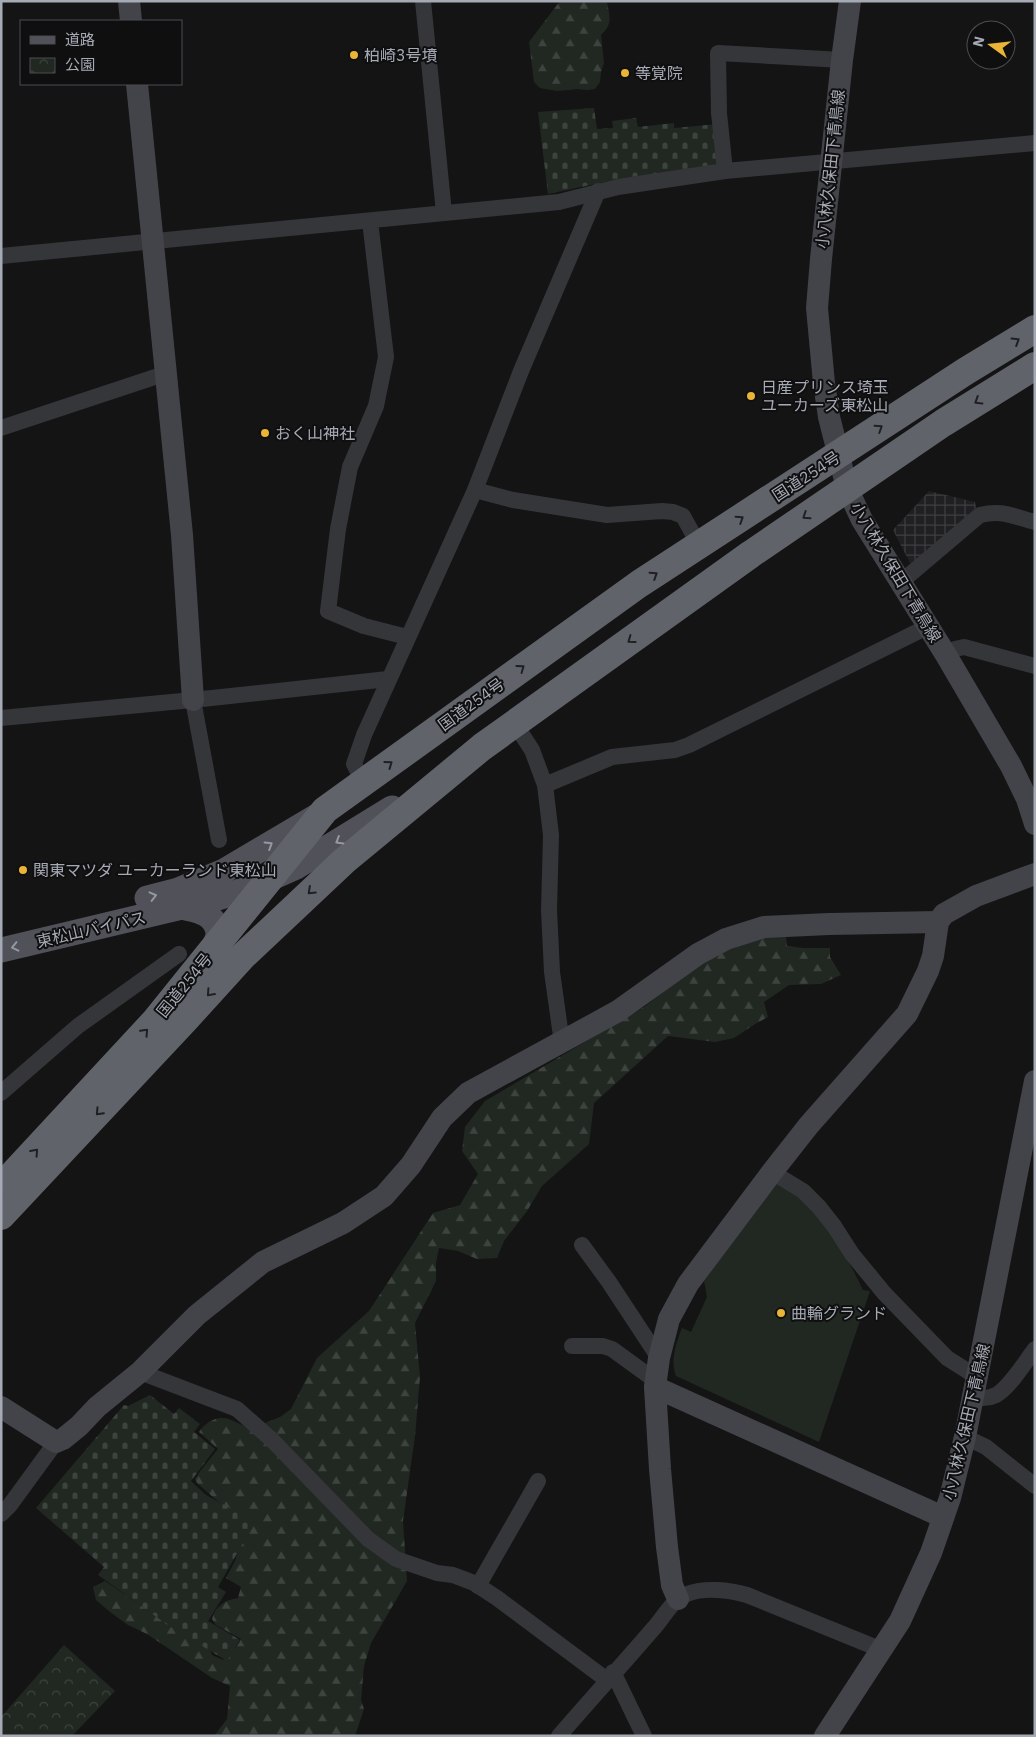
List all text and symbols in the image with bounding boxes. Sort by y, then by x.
legend [20,20,182,85]
north arrow [966,20,1016,70]
text: 道路 [65,30,95,49]
text: N [968,34,988,49]
place label: 柏崎3号墳 [364,45,438,65]
marker: 柏崎3号墳 [348,49,360,61]
text: 公園 [65,55,95,74]
place label: 等覚院 [635,63,683,83]
marker: 等覚院 [619,67,631,79]
street label: 小八林久保田下青鳥線 [812,88,848,250]
one-way arrow [1010,337,1019,347]
place label: 日産プリンス埼玉 ユーカーズ東松山 [761,377,889,415]
marker: 日産プリンス埼玉 ユーカーズ東松山 [745,390,757,402]
one-way arrow [975,395,984,404]
place label: おく山神社 [275,423,355,443]
one-way arrow [874,425,883,435]
marker: おく山神社 [259,427,271,439]
street label: 国道254号 [768,447,844,505]
street label: 小八林久保田下青鳥線 [846,498,946,646]
one-way arrow [803,510,812,519]
one-way arrow [734,515,743,525]
one-way arrow [648,571,657,581]
one-way arrow [627,634,637,643]
one-way arrow [515,665,525,674]
street label: 国道254号 [434,673,508,735]
one-way arrow [383,761,393,770]
one-way arrow [335,835,344,845]
one-way arrow [263,842,272,852]
place label: 関東マツダ ユーカーランド東松山 [33,860,277,880]
marker: 関東マツダ ユーカーランド東松山 [17,864,29,876]
one-way arrow [307,885,316,894]
one-way arrow [148,891,157,902]
street label: 東松山バイパス [34,907,148,951]
one-way arrow [10,941,19,952]
street label: 国道254号 [152,949,216,1021]
one-way arrow [207,988,216,997]
one-way arrow [139,1028,148,1037]
one-way arrow [96,1107,105,1116]
one-way arrow [29,1148,38,1157]
place label: 曲輪グランド [791,1303,887,1323]
marker: 曲輪グランド [775,1307,787,1319]
street label: 小八林久保田下青鳥線 [938,1342,994,1502]

